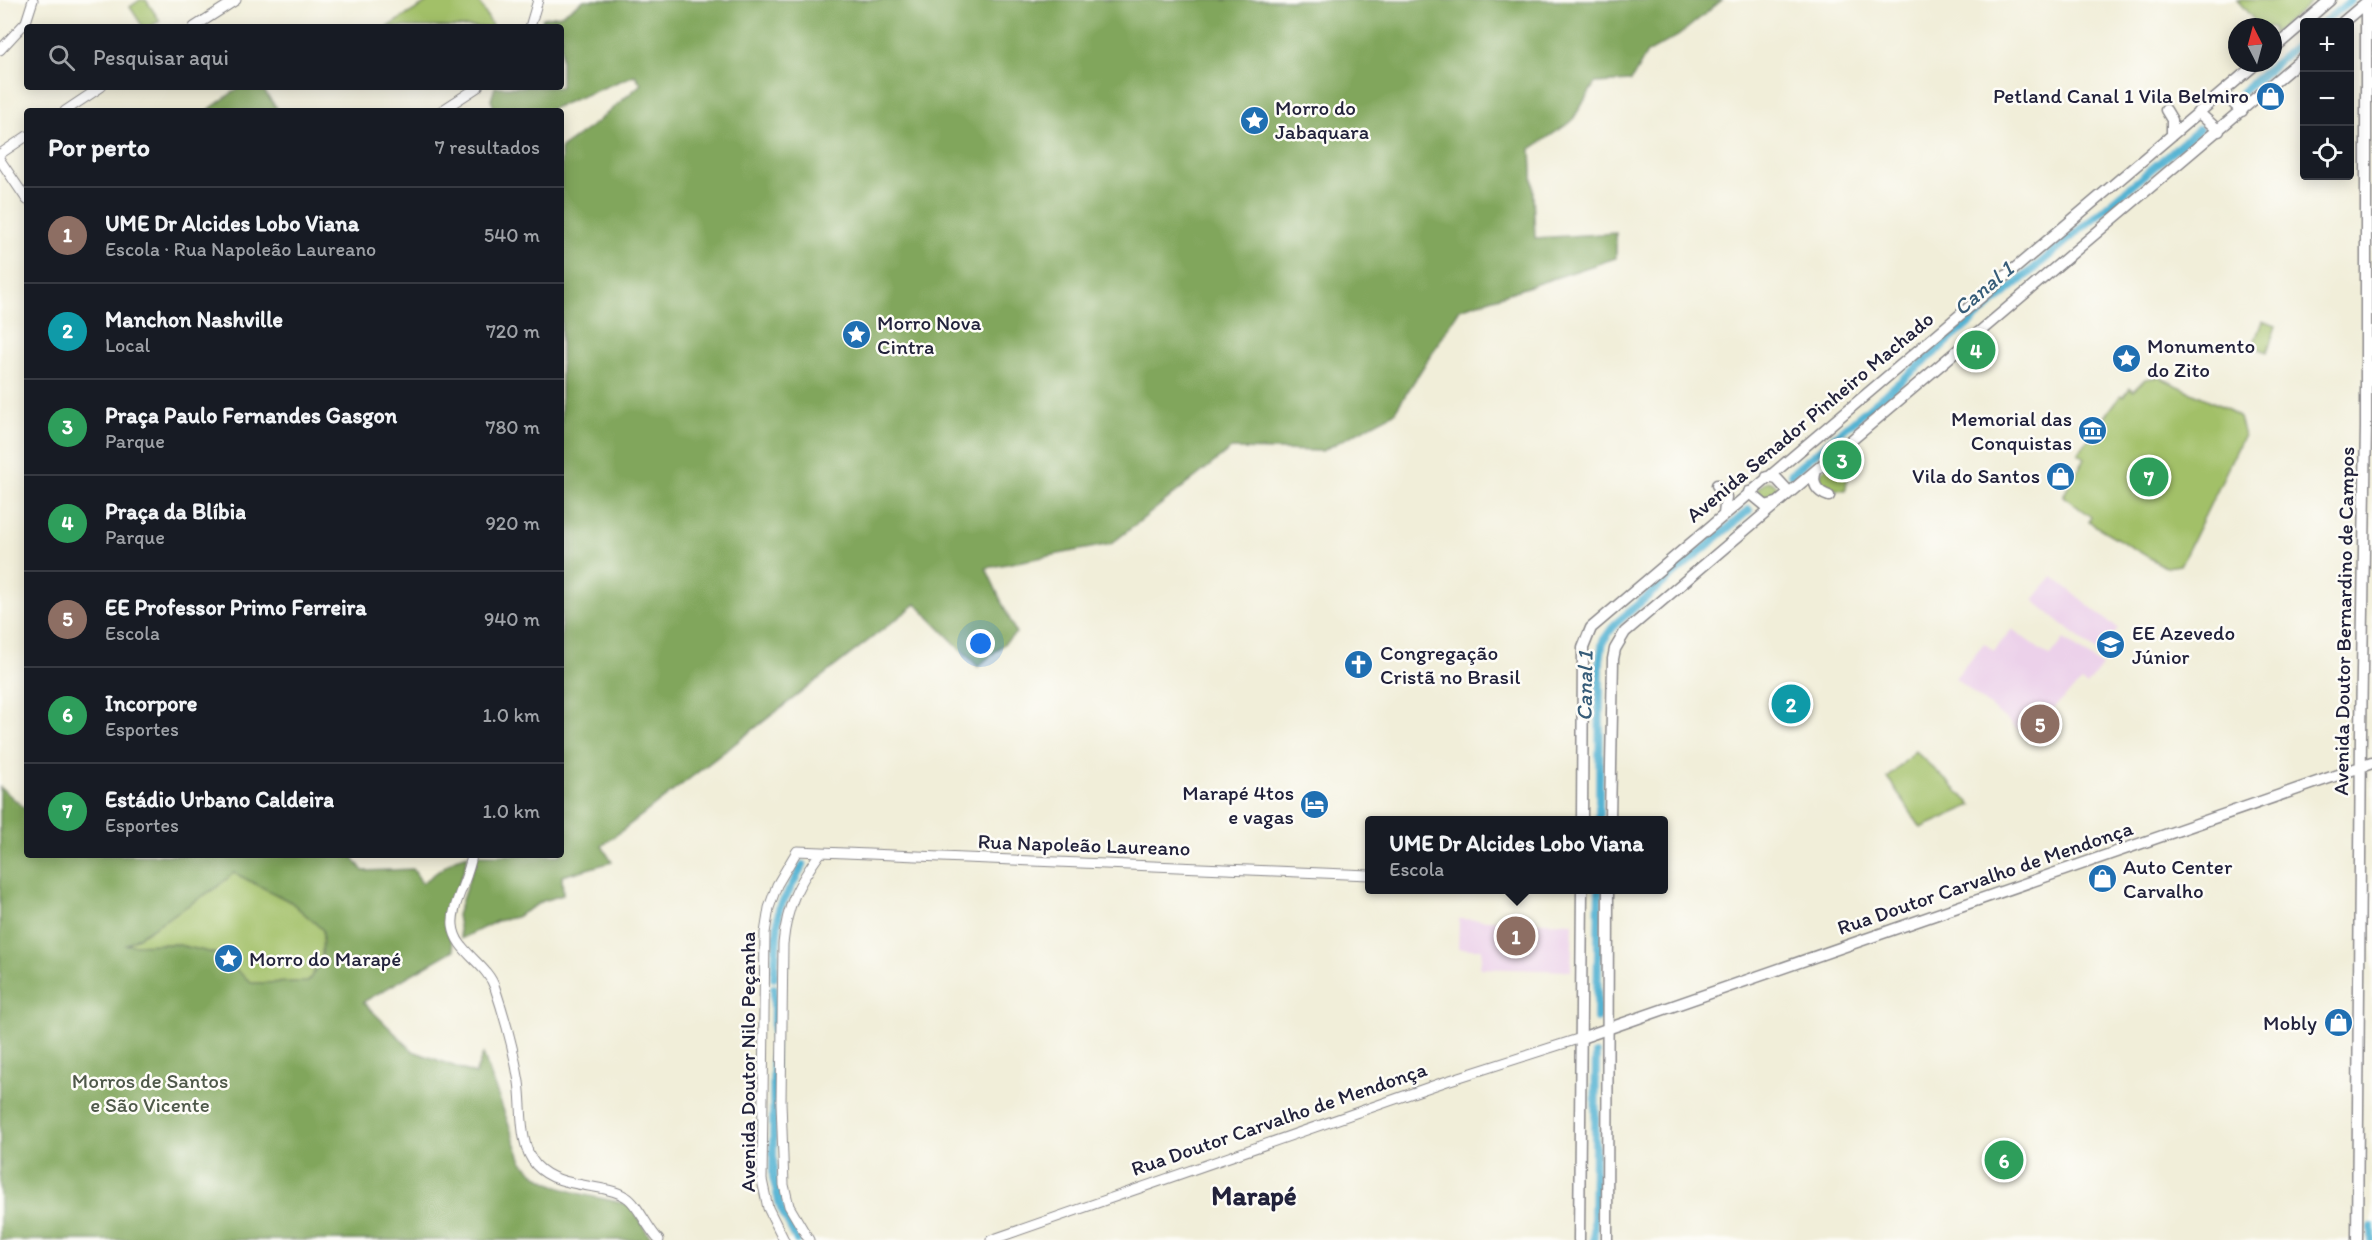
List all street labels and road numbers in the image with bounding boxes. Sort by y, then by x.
street label: Avenida Senador Pinheiro Machado [1681,306,1938,527]
street label: Avenida Doutor Bernardino de Campos [2328,446,2359,796]
street label: Rua Doutor Carvalho de Mendonça [1834,815,2136,940]
street label: Rua Napoleão Laureano [977,828,1191,861]
street label: Avenida Doutor Nilo Peçanha [735,932,760,1192]
street label: Rua Doutor Carvalho de Mendonça [1128,1056,1430,1181]

